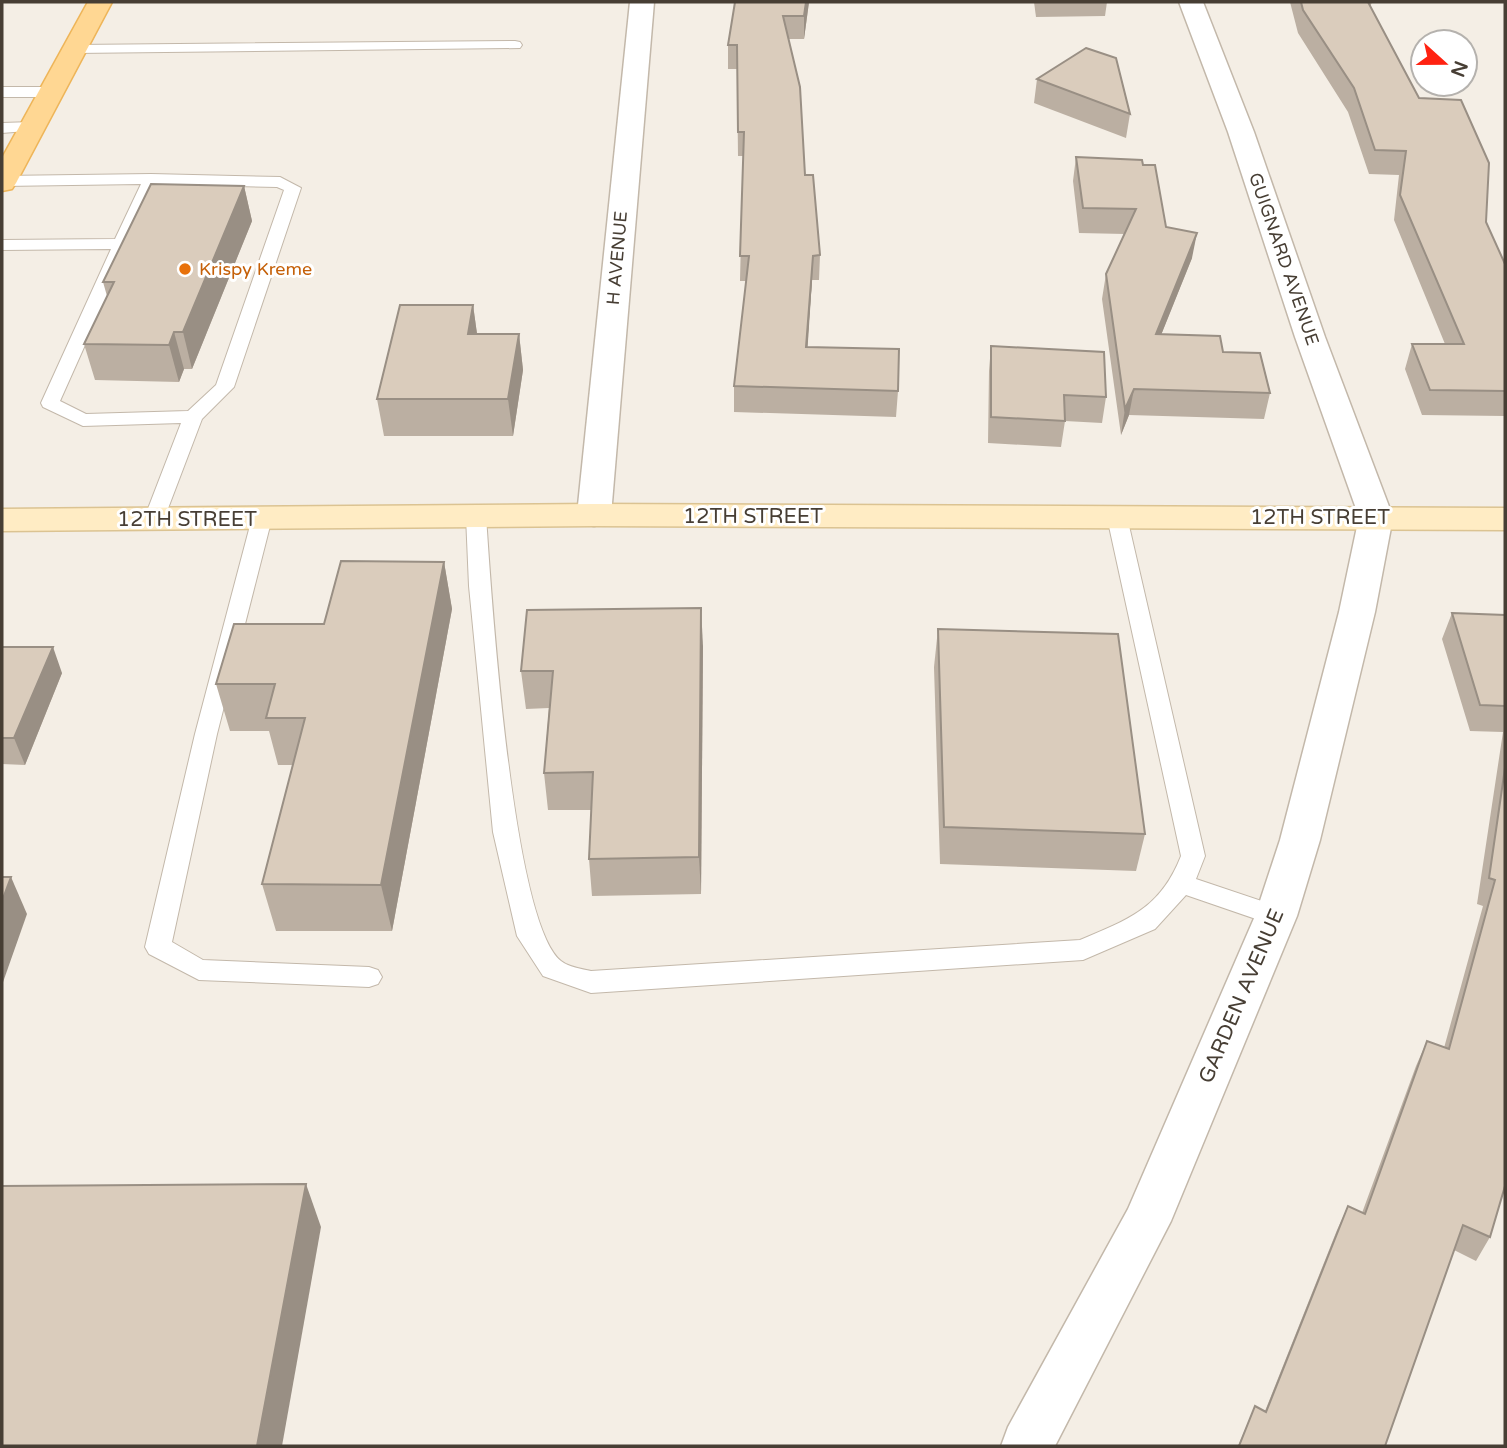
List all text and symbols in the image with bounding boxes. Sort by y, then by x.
north arrow [1409,28,1479,98]
text: N [1446,58,1472,80]
street label: GUIGNARD AVENUE [1244,170,1324,348]
street label: H AVENUE [602,210,632,306]
place label: Krispy Kreme [199,258,312,280]
marker: Krispy Kreme [177,261,193,277]
street label: 12TH STREET [683,504,823,529]
street label: 12TH STREET [1250,505,1390,530]
street label: 12TH STREET [117,507,257,532]
street label: GARDEN AVENUE [1193,905,1289,1087]

